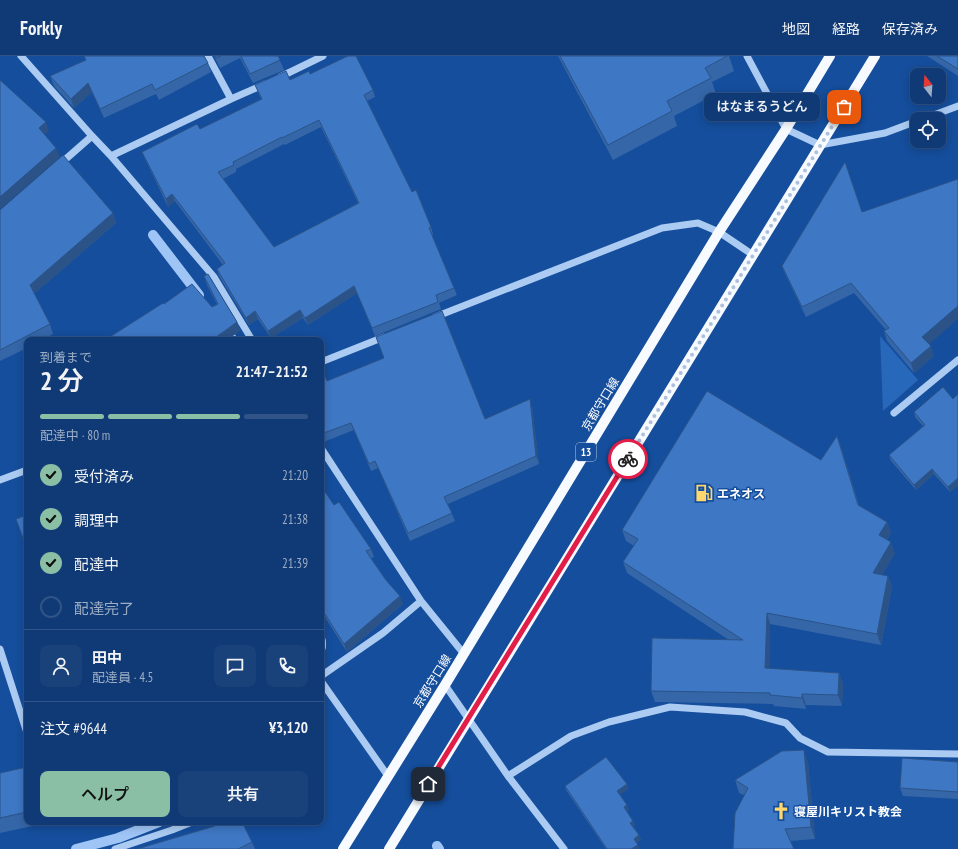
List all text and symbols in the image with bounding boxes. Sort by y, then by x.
text: Forkly [20,16,62,40]
text: 地図 [782,20,810,38]
text: 経路 [832,20,860,38]
text: 保存済み [882,20,938,38]
north arrow [910,68,946,104]
map controls [910,68,946,148]
pin [827,90,861,124]
callout: はなまるうどん [704,93,820,121]
icon: bag [833,96,855,118]
text: はなまるうどん [716,98,808,115]
button: locate [910,112,946,148]
text: 到着まで [40,349,92,366]
text: 21:47–21:52 [236,362,308,381]
text: 2 分 [40,364,84,397]
street label: 京都守口線 [578,374,622,434]
text: 配達中 · 80 m [40,427,110,444]
courier [608,439,648,479]
road number: 13 [576,443,596,461]
icon: bike [617,448,639,470]
icon: check [40,464,62,486]
text: 受付済み [74,467,134,486]
text: 21:20 [282,467,308,484]
fuel station icon: エネオス [694,483,714,503]
place label: エネオス [717,486,765,501]
icon: check [40,508,62,530]
text: 調理中 [74,511,119,530]
text: 21:38 [282,511,308,528]
icon: check [40,552,62,574]
text: 配達中 [74,555,119,574]
text: 21:39 [282,555,308,572]
text: 配達完了 [74,599,134,618]
button: person [40,645,82,687]
button: chat [214,645,256,687]
button: phone [266,645,308,687]
text: 田中 [92,648,122,667]
street label: 京都守口線 [410,652,454,710]
text: 配達員 · 4.5 [92,669,153,686]
text: ¥3,120 [269,718,308,737]
text: 注文 #9644 [40,719,107,738]
pin [411,767,445,801]
button: ヘルプ [40,771,170,817]
button: 共有 [178,771,308,817]
icon: home [417,773,439,795]
church icon: 寝屋川キリスト教会 [771,801,791,821]
place label: 寝屋川キリスト教会 [794,804,902,819]

